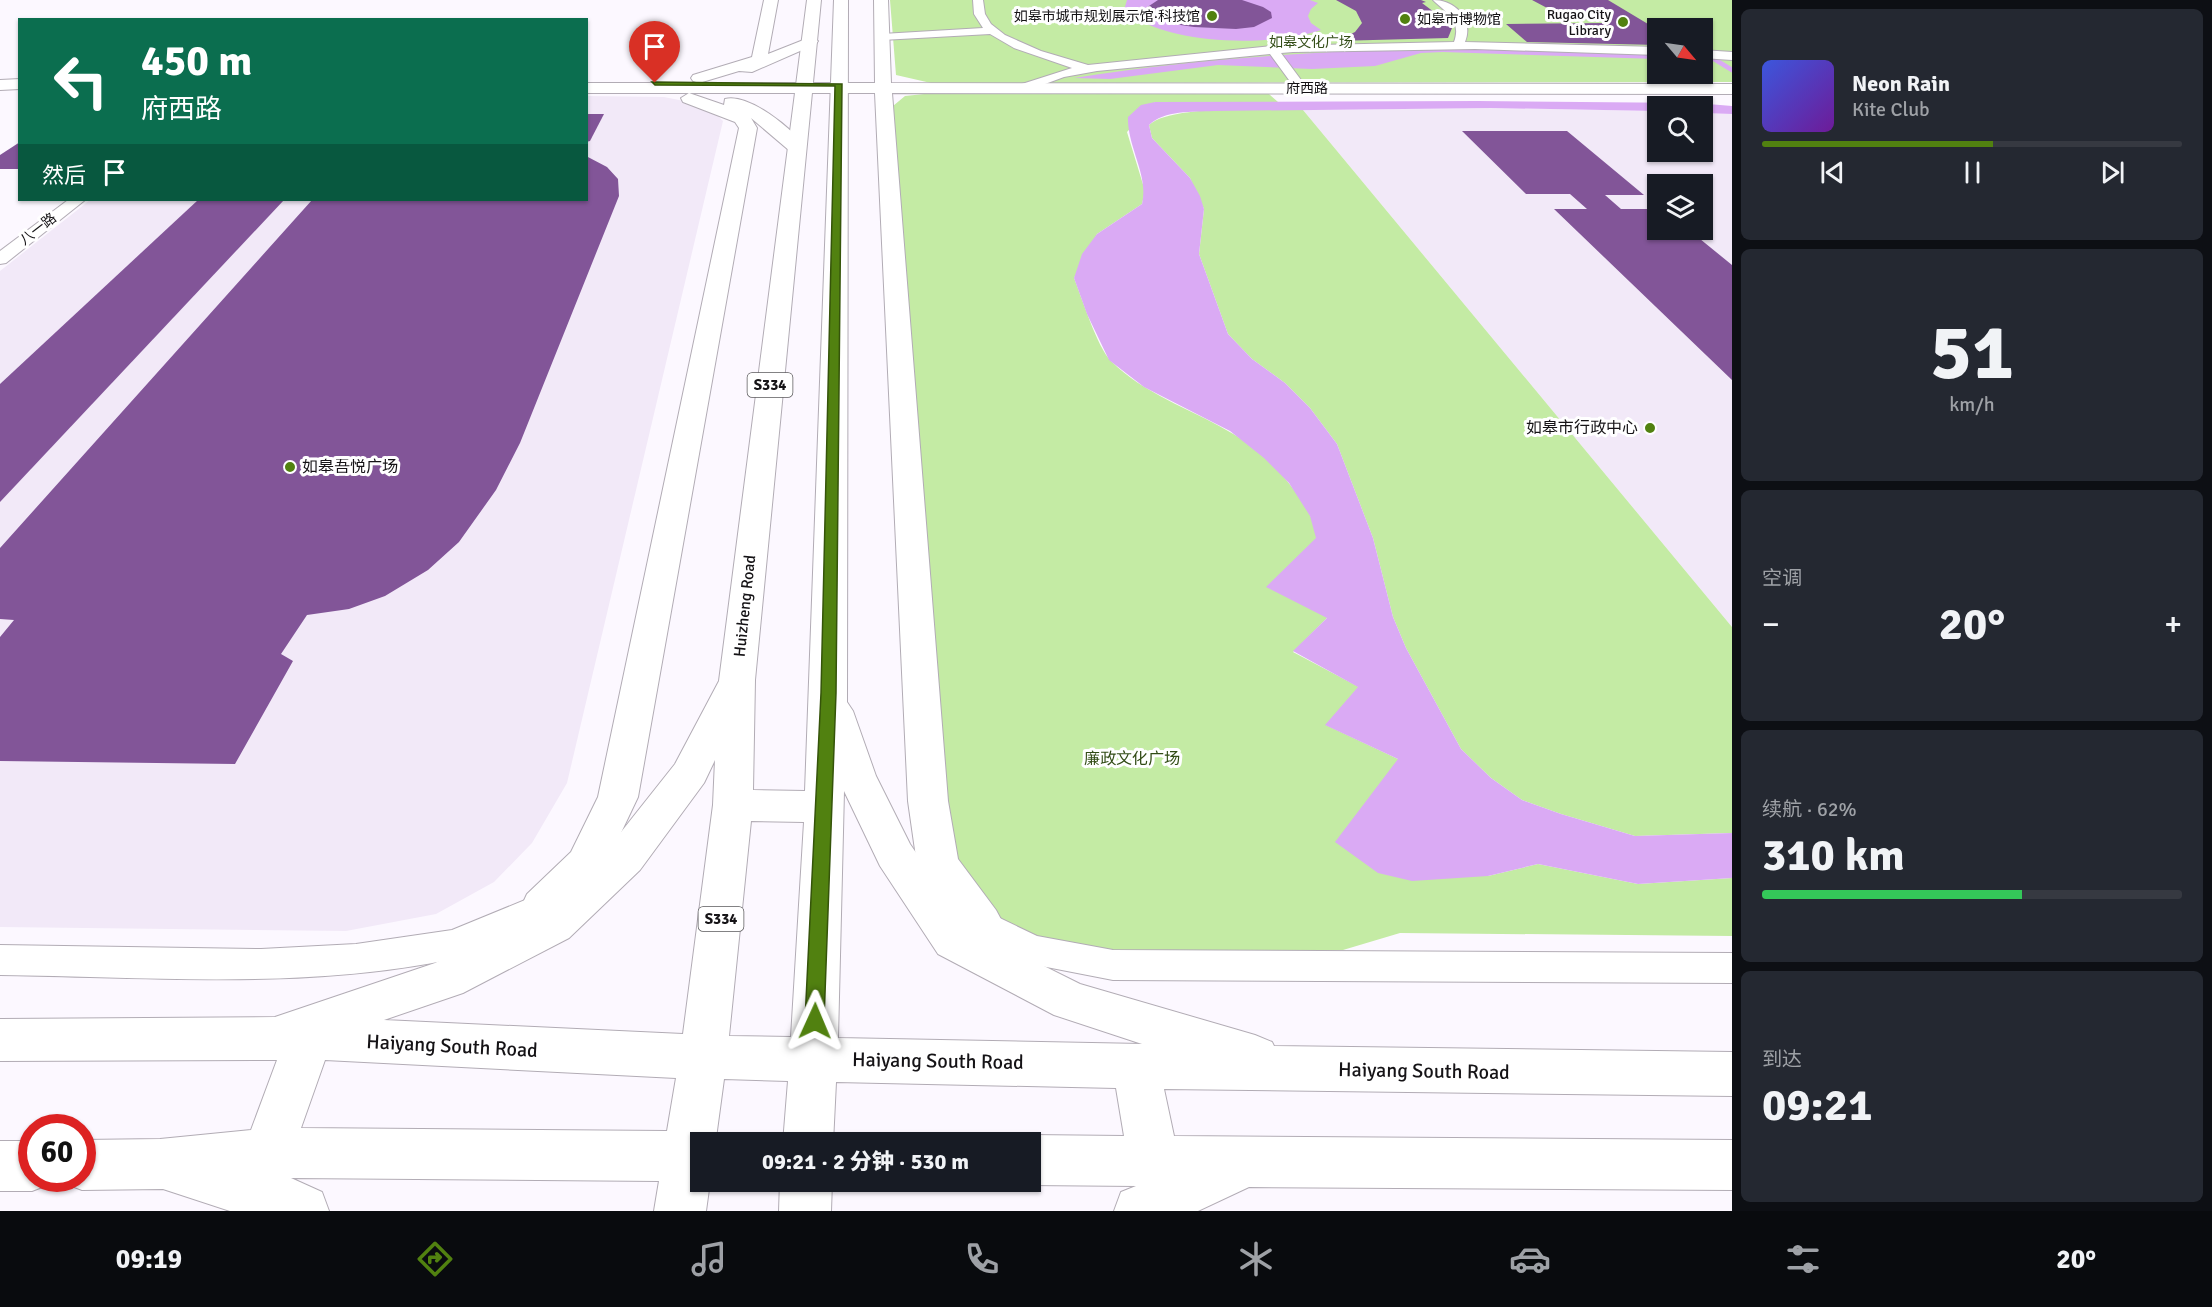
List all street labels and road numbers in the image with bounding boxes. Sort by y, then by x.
street label: 府西路 [1286,80,1328,97]
street label: 八一路 [16,209,60,249]
road number: S334 [748,373,792,397]
street label: Huizheng Road [730,554,760,658]
road number: S334 [698,907,744,931]
street label: Haiyang South Road [366,1029,538,1063]
street label: Haiyang South Road [852,1047,1024,1075]
street label: Haiyang South Road [1338,1057,1510,1085]

